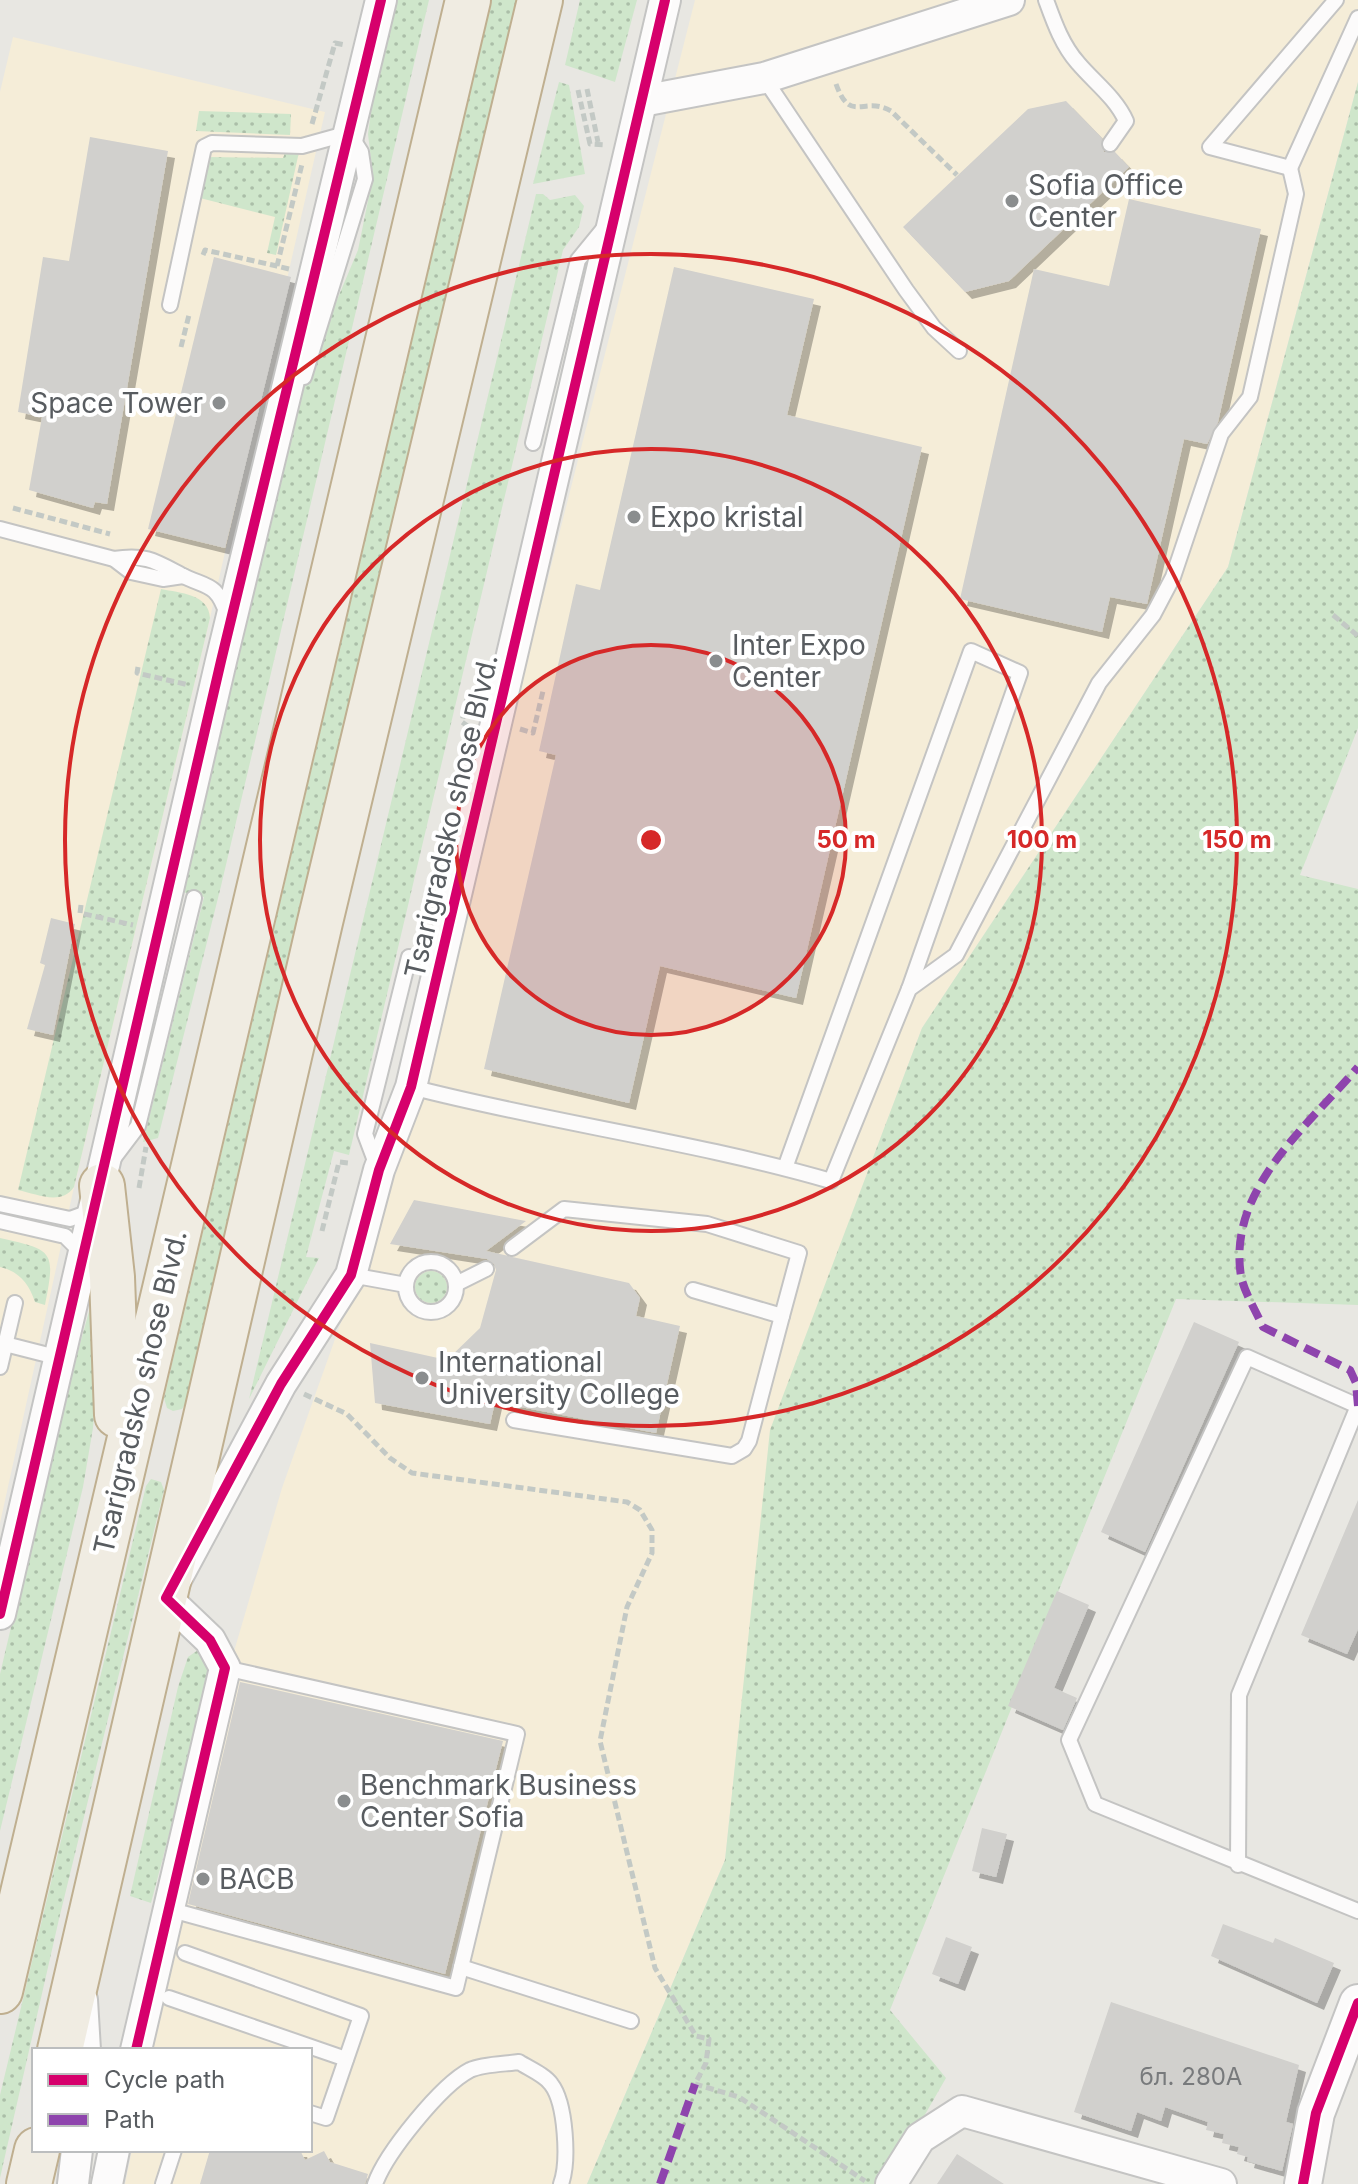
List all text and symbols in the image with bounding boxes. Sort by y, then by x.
place label: Sofia Office Center [1028,168,1184,234]
marker: Sofia Office Center [1003,192,1021,210]
place label: Space Tower [30,386,203,420]
marker: Space Tower [210,394,228,412]
place label: Expo kristal [650,500,804,534]
marker: Expo kristal [625,508,643,526]
place label: Inter Expo Center [732,628,866,694]
street label: Tsarigradsko shose Blvd. [397,651,505,981]
marker: Inter Expo Center [707,652,725,670]
text: 50 m [816,825,876,854]
text: 100 m [1007,825,1077,854]
text: 150 m [1202,825,1272,854]
centre of rings [637,826,665,854]
street label: Tsarigradsko shose Blvd. [86,1227,194,1557]
place label: International University College [438,1345,680,1411]
marker: International University College [413,1369,431,1387]
place label: Benchmark Business Center Sofia [360,1768,637,1834]
marker: Benchmark Business Center Sofia [335,1792,353,1810]
place label: BACB [219,1862,294,1896]
marker: BACB [194,1870,212,1888]
legend [32,2048,312,2152]
house number: бл. 280А [1140,2062,1242,2091]
text: Cycle path [104,2065,225,2094]
text: Path [104,2105,155,2134]

